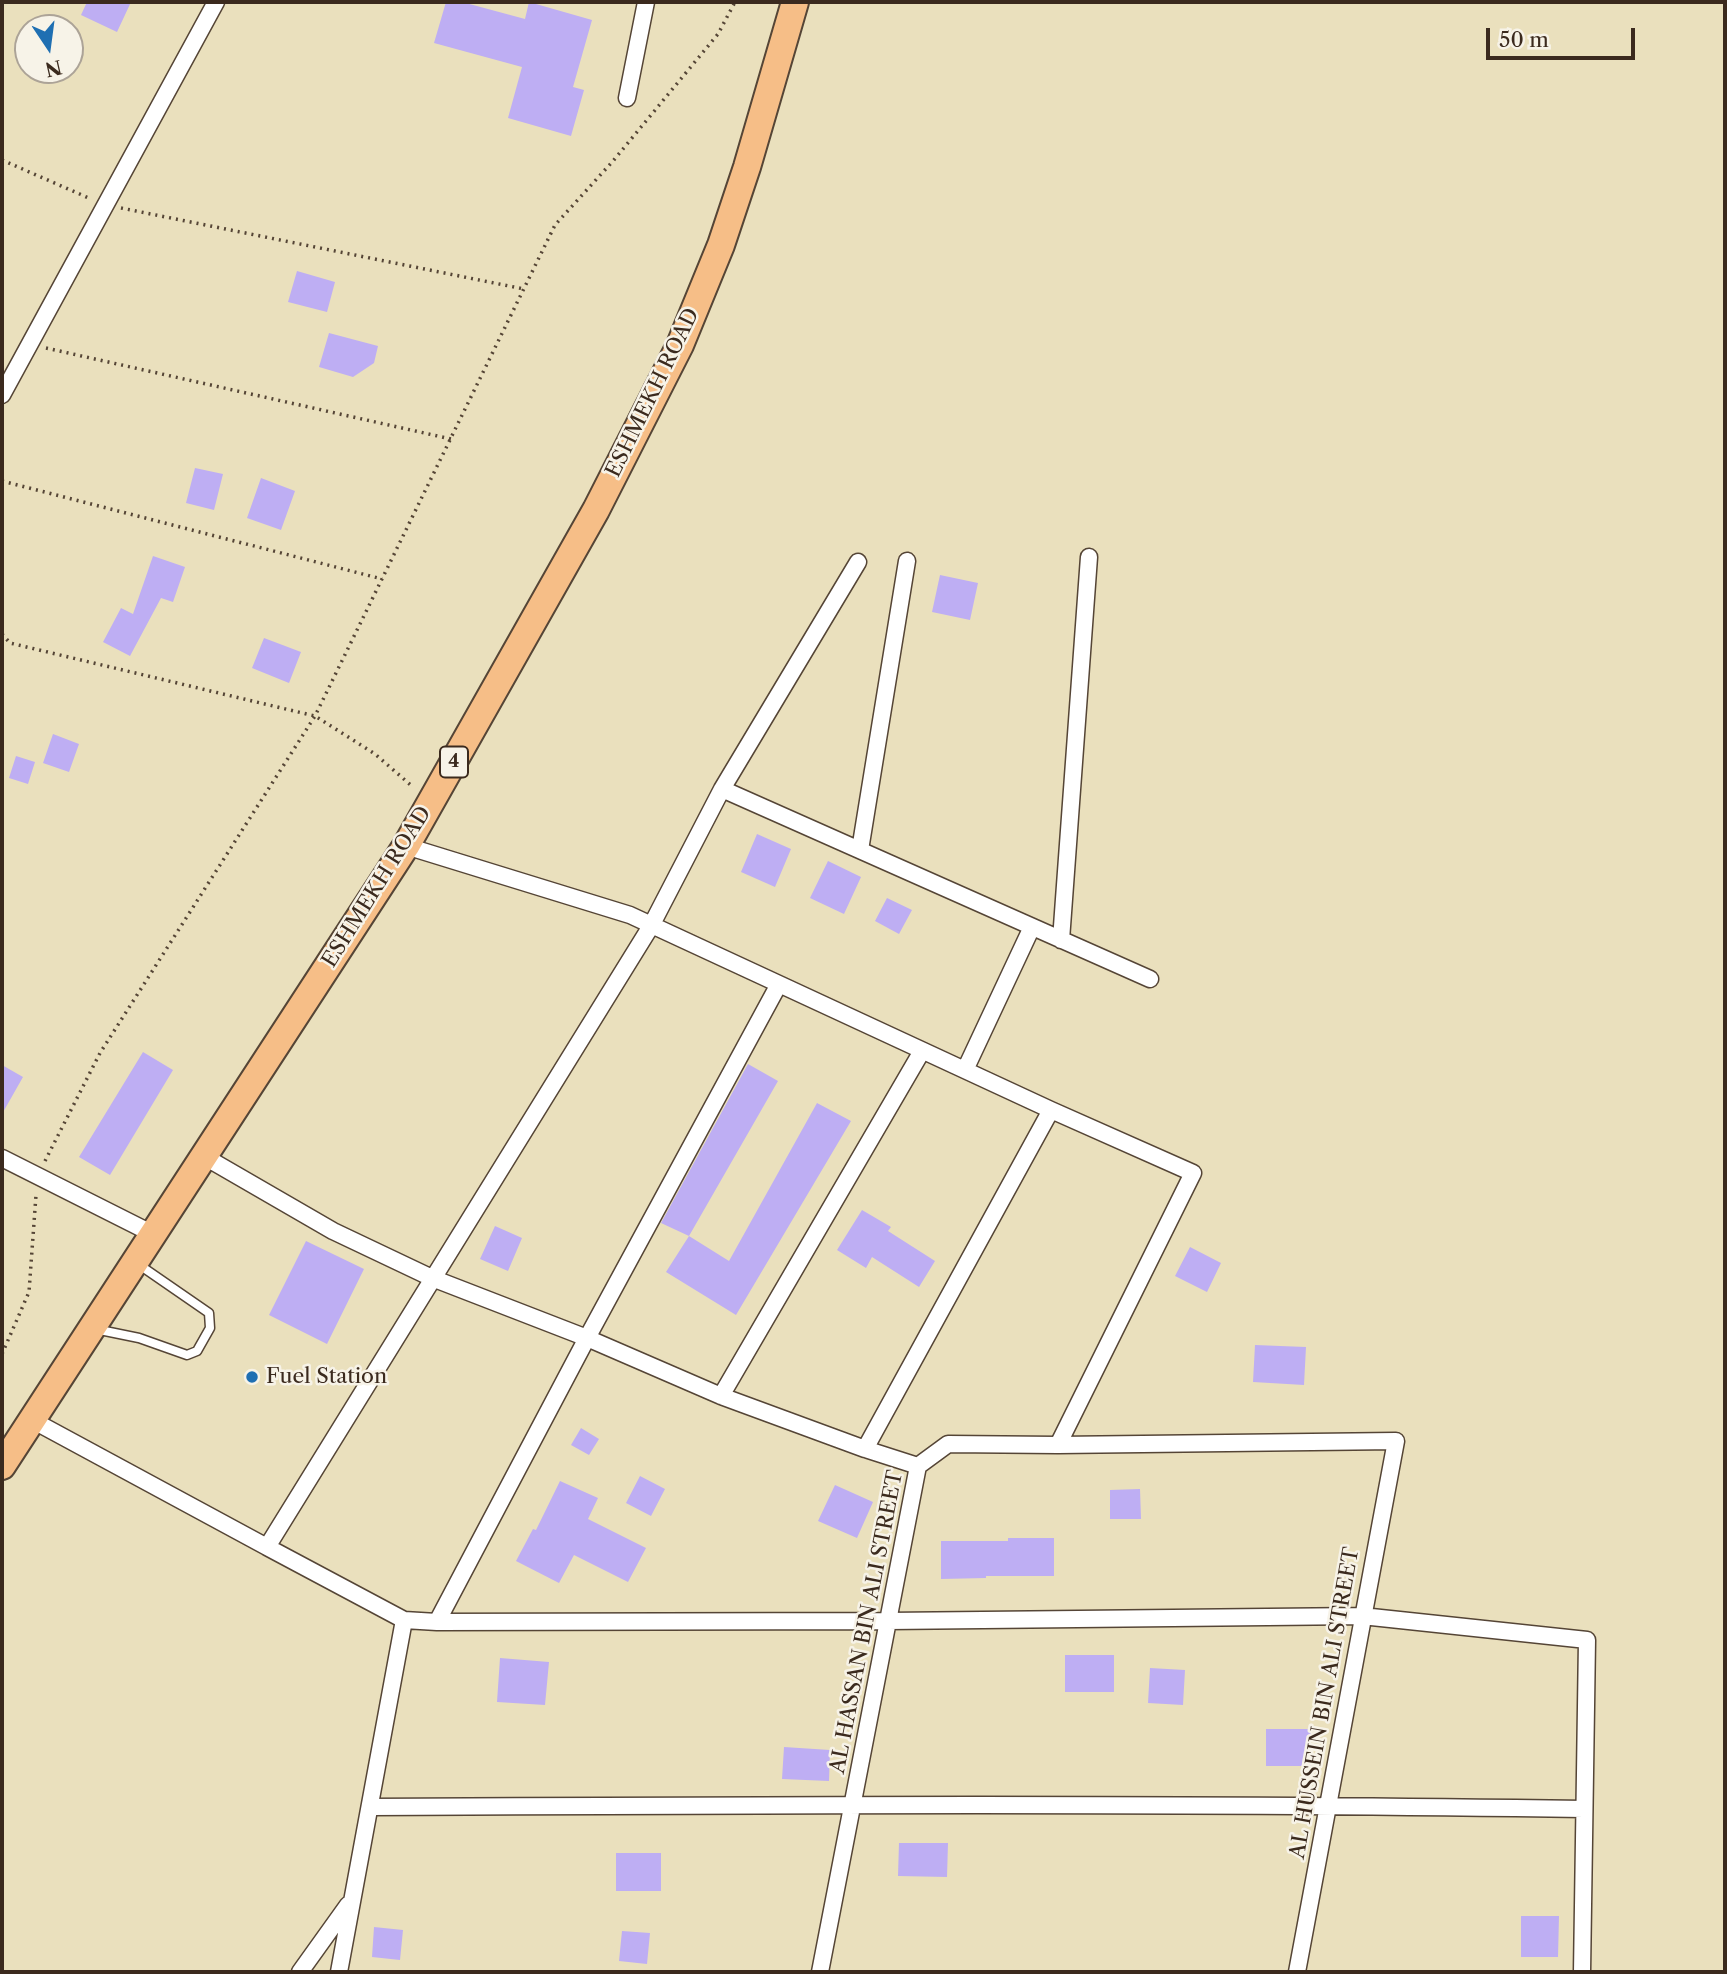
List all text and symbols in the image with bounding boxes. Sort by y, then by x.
north arrow [14,14,84,84]
scale bar [1489,14,1638,58]
text: 50 m [1499,27,1549,52]
text: N [43,55,64,81]
street label: ESHMEKH ROAD [601,304,705,482]
road number: 4 [440,747,468,778]
street label: ESHMEKH ROAD [317,802,437,972]
place label: Fuel Station [266,1364,387,1390]
marker: Fuel Station [244,1369,260,1385]
street label: AL HASSAN BIN ALI STREET [825,1468,909,1776]
street label: AL HUSSEIN BIN ALI STREET [1285,1545,1365,1861]

